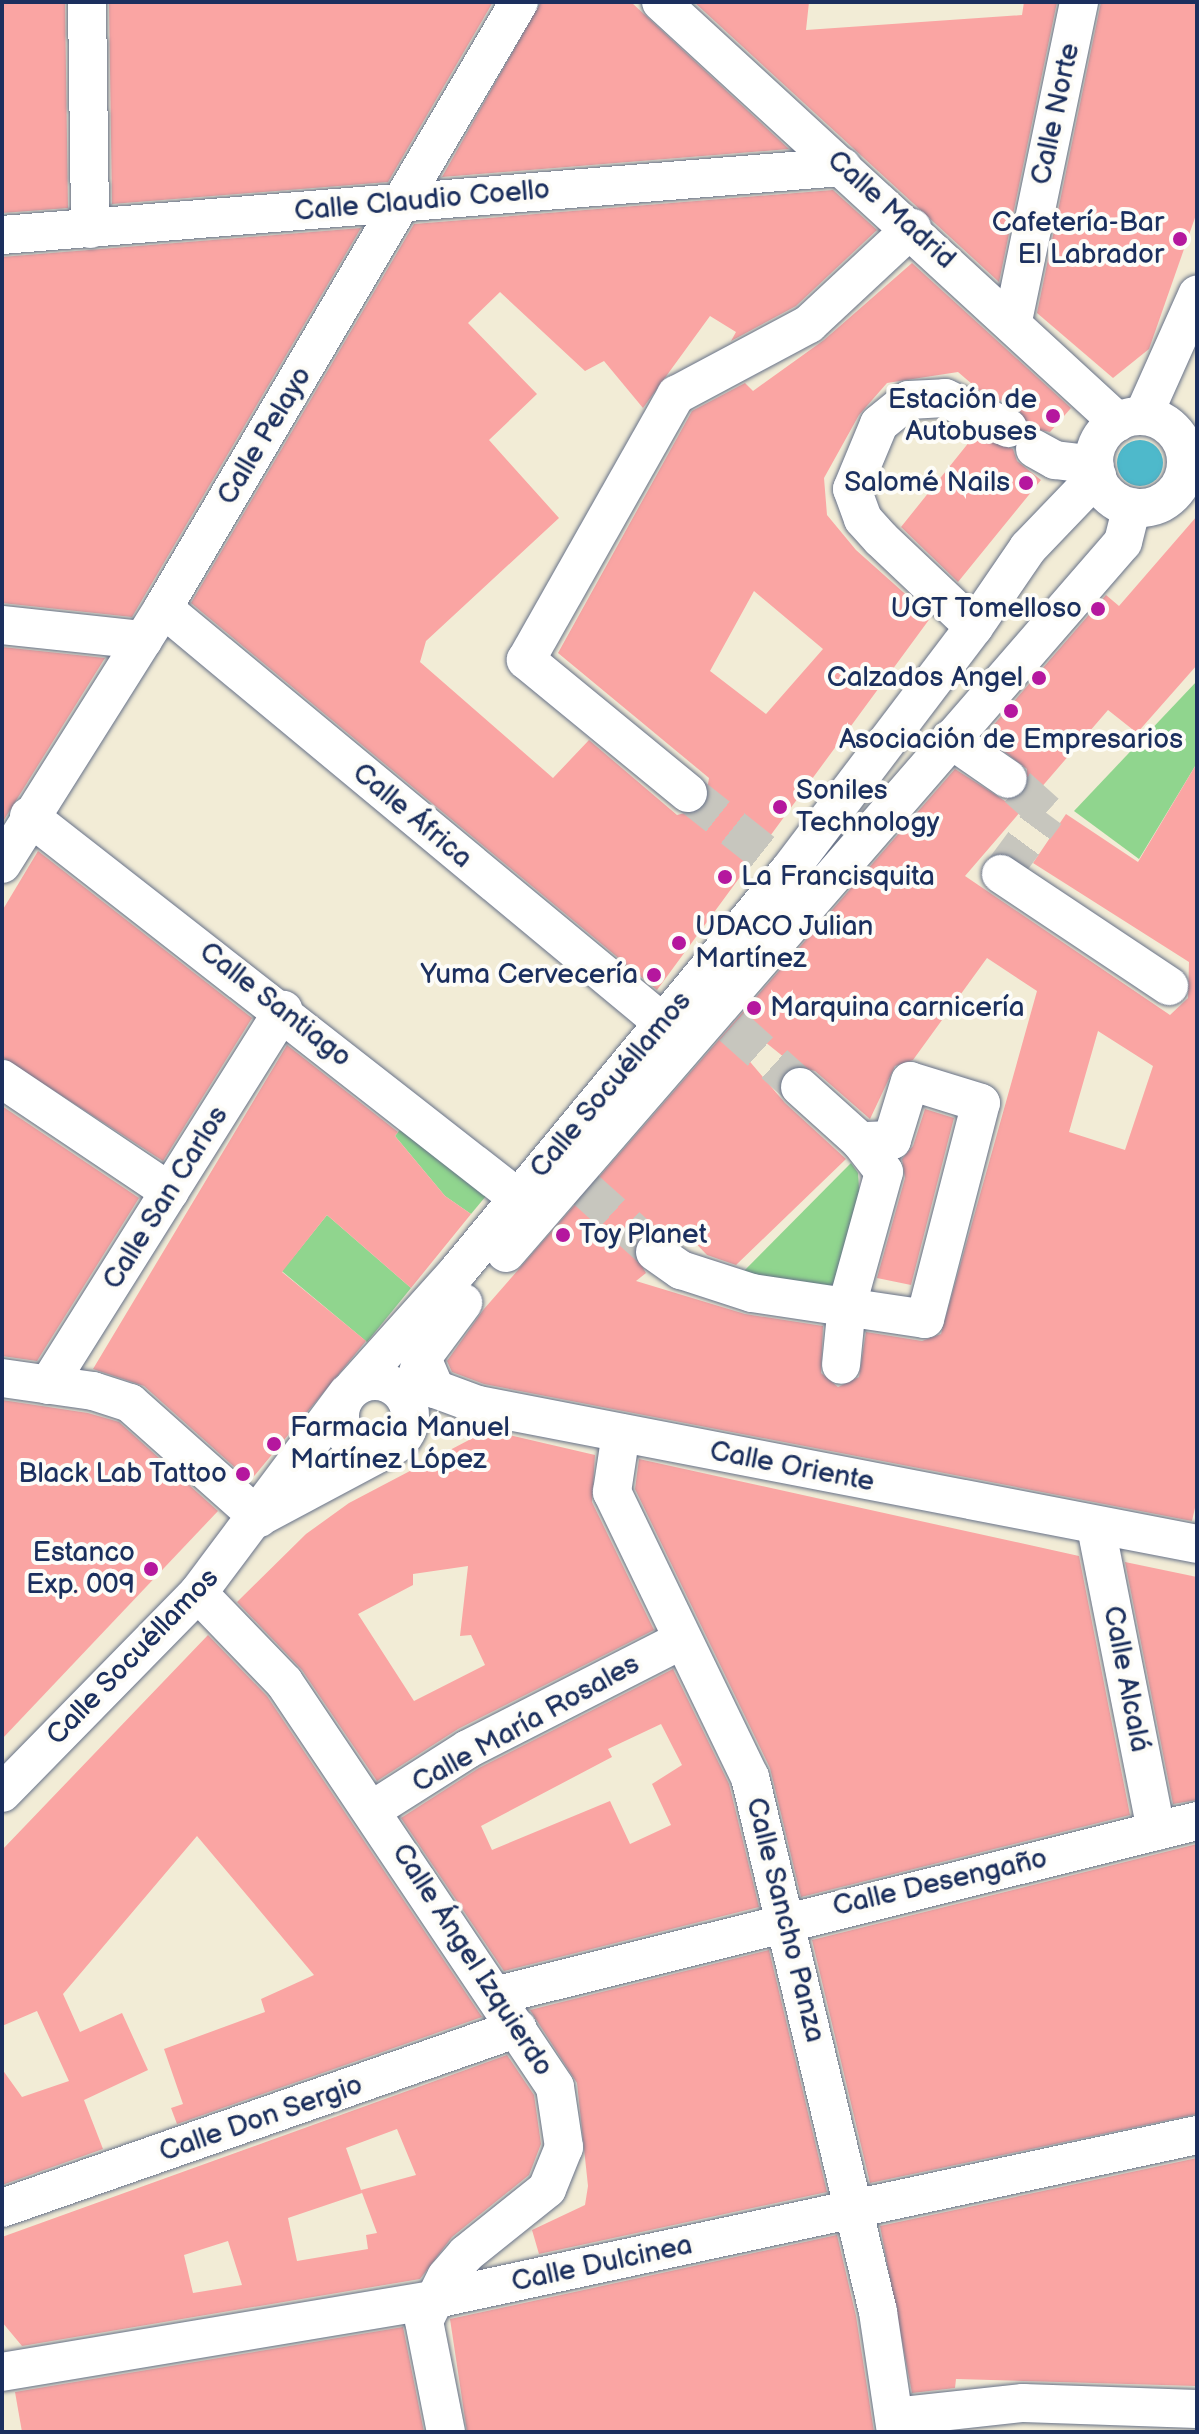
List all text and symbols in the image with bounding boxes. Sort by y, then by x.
street label: Calle Norte [1025,40,1087,188]
street label: Calle Madrid [820,144,962,276]
street label: Calle Claudio Coello [293,173,551,229]
place label: Cafetería-Bar El Labrador [992,206,1164,272]
marker: Cafetería-Bar El Labrador [1171,230,1189,248]
street label: Calle Pelayo [211,361,319,511]
place label: Estación de Autobuses [888,383,1037,449]
marker: Estación de Autobuses [1044,407,1062,425]
place label: Salomé Nails [844,466,1010,500]
marker: Salomé Nails [1017,474,1035,492]
place label: UGT Tomelloso [890,592,1082,626]
marker: UGT Tomelloso [1089,600,1107,618]
place label: Calzados Angel [827,661,1023,695]
marker: Calzados Angel [1030,669,1048,687]
marker: Asociación de Empresarios [1002,702,1020,720]
place label: Asociación de Empresarios [839,723,1183,757]
street label: Calle África [345,756,479,876]
place label: Soniles Technology [796,774,939,840]
marker: Soniles Technology [771,798,789,816]
place label: La Francisquita [741,860,935,894]
marker: La Francisquita [716,868,734,886]
place label: UDACO Julian Martínez [695,910,875,976]
marker: UDACO Julian Martínez [670,934,688,952]
street label: Calle Santiago [192,935,358,1075]
place label: Yuma Cervecería [420,958,638,992]
marker: Yuma Cervecería [645,966,663,984]
street label: Calle Socuéllamos [523,985,699,1185]
place label: Marquina carnicería [770,991,1025,1025]
marker: Marquina carnicería [745,999,763,1017]
street label: Calle San Carlos [96,1100,236,1296]
place label: Toy Planet [579,1218,709,1252]
marker: Toy Planet [554,1226,572,1244]
place label: Farmacia Manuel Martínez López [290,1411,510,1477]
marker: Farmacia Manuel Martínez López [265,1435,283,1453]
street label: Calle Oriente [707,1435,877,1499]
place label: Black Lab Tattoo [17,1457,227,1491]
marker: Black Lab Tattoo [234,1465,252,1483]
place label: Estanco Exp. 009 [26,1536,135,1602]
marker: Estanco Exp. 009 [142,1560,160,1578]
street label: Calle Socuéllamos [40,1561,226,1753]
street label: Calle Alcalá [1095,1603,1157,1755]
street label: Calle María Rosales [407,1648,645,1800]
street label: Calle Sancho Panza [738,1794,832,2046]
street label: Calle Ángel Izquierdo [384,1838,560,2082]
street label: Calle Desengaño [830,1842,1050,1924]
street label: Calle Don Sergio [155,2068,367,2170]
street label: Calle Dulcinea [509,2228,695,2300]

